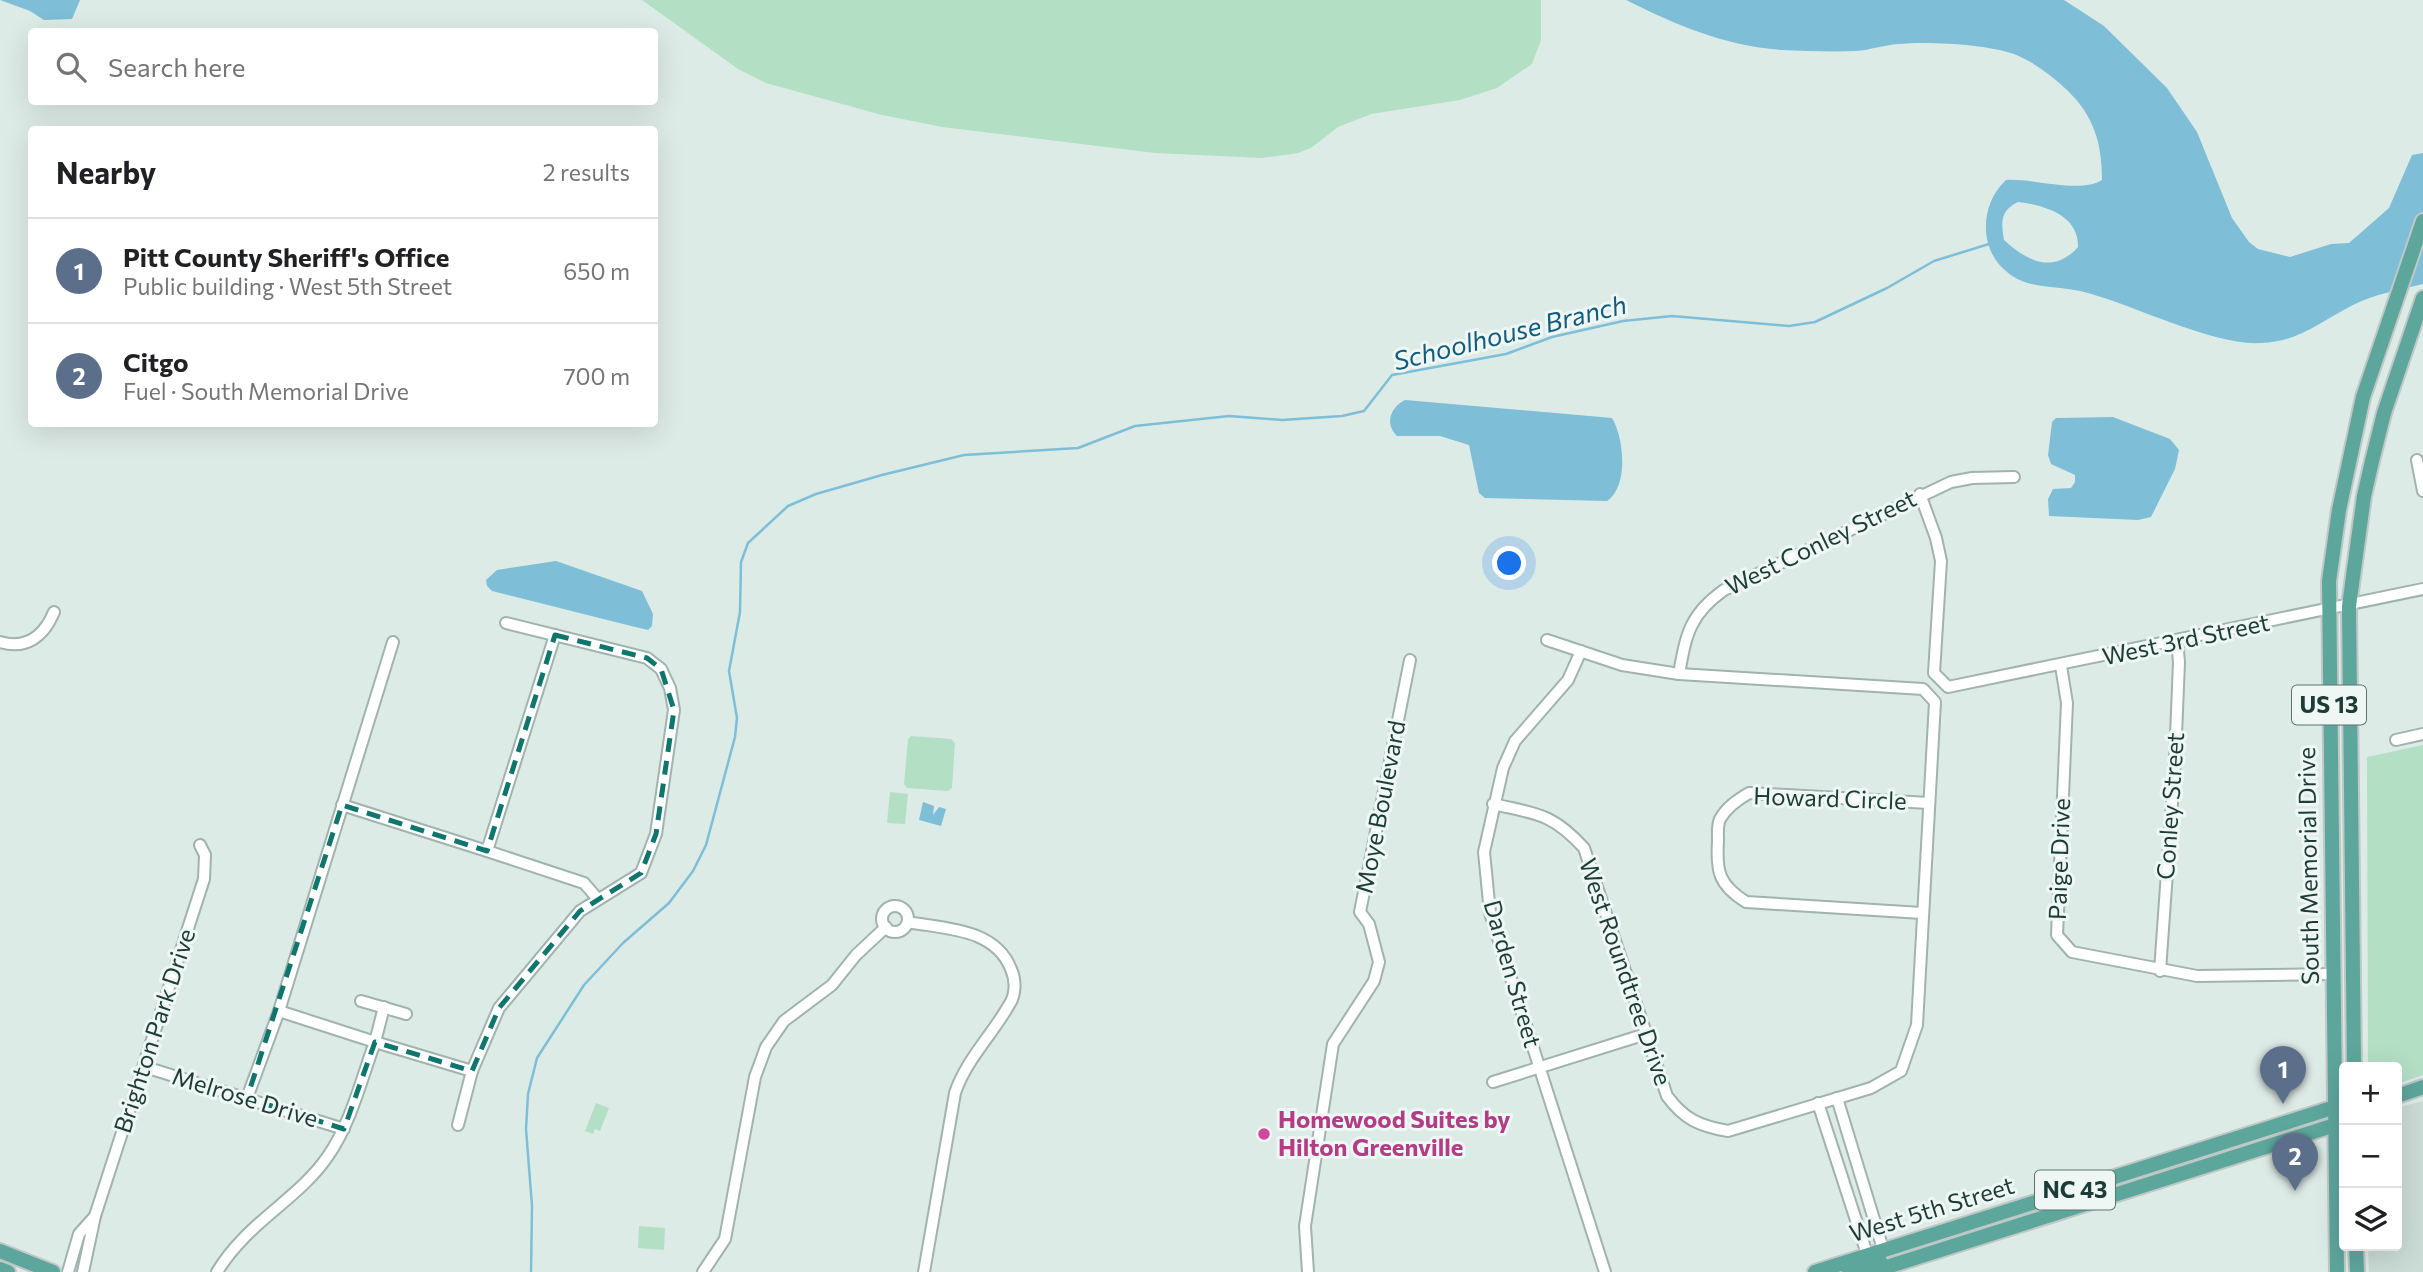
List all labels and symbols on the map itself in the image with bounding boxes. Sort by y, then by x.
water label: Schoolhouse Branch [1390,288,1629,376]
street label: West Conley Street [1720,483,1921,600]
your location [1492,546,1526,580]
street label: West 3rd Street [2100,607,2272,670]
road number: US 13 [2292,685,2366,724]
street label: Moye Boulevard [1349,718,1410,896]
street label: Conley Street [2150,731,2189,881]
street label: South Memorial Drive [2291,747,2324,985]
street label: Howard Circle [1753,780,1907,815]
street label: Paige Drive [2042,798,2075,920]
street label: West Roundtree Drive [1574,854,1679,1089]
street label: Darden Street [1479,896,1548,1051]
street label: Brighton Park Drive [107,925,200,1136]
pin: 1 [2260,1046,2306,1104]
street label: Melrose Drive [169,1061,322,1133]
place label: Homewood Suites by Hilton Greenville [1278,1104,1511,1161]
marker: Homewood Suites by Hilton Greenville [1256,1126,1272,1142]
pin: 2 [2272,1133,2318,1191]
street label: West 5th Street [1846,1170,2018,1247]
road number: NC 43 [2035,1170,2115,1210]

